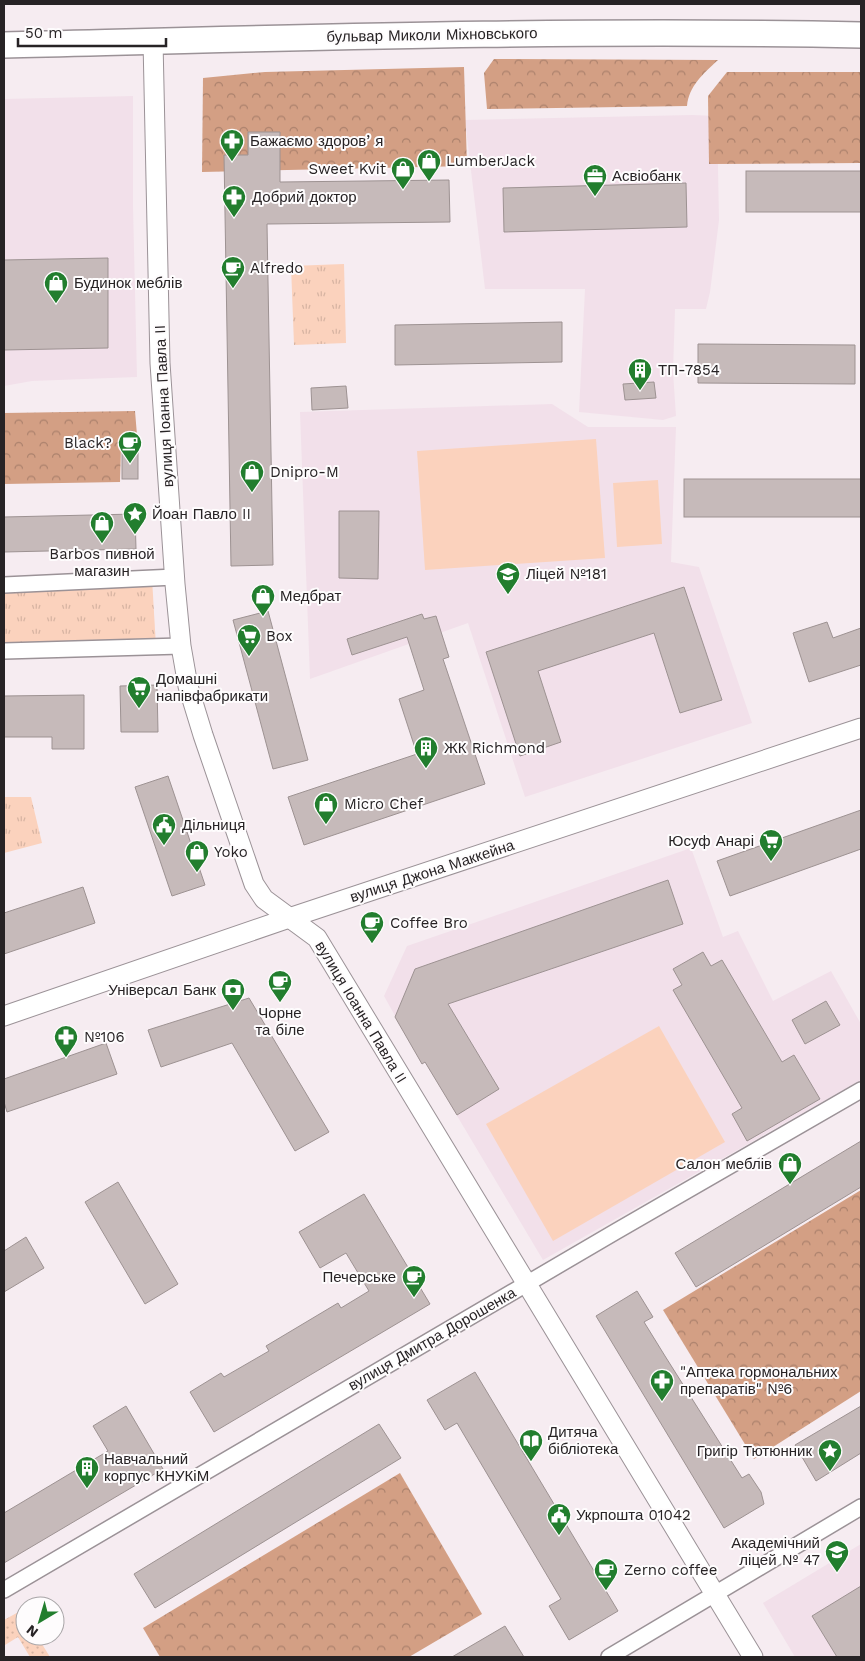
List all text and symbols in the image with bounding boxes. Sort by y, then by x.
scale bar [18,15,165,47]
text: 50 m [25,24,62,42]
street label: бульвар Миколи Міхновського [326,24,538,46]
pharmacy icon: Бажаємо здоровʼя [219,128,245,162]
place label: Бажаємо здоровʼя [250,132,383,150]
shop icon: LumberJack [416,148,442,182]
place label: LumberJack [446,152,535,170]
shop icon: Sweet Kvit [390,156,416,190]
place label: Sweet Kvit [308,160,387,178]
office icon: Асвіобанк [582,163,608,197]
place label: Асвіобанк [612,167,681,185]
pharmacy icon: Добрий доктор [221,184,247,218]
place label: Добрий доктор [252,188,357,206]
cafe icon: Alfredo [220,255,246,289]
place label: Alfredo [250,259,303,277]
shop icon: Будинок меблів [43,270,69,304]
place label: Будинок меблів [74,274,182,292]
street label: вулиця Іоанна Павла II [151,324,177,488]
building icon: ТП-7854 [627,357,653,391]
place label: ТП-7854 [658,361,720,379]
cafe icon: Black? [117,430,143,464]
place label: Black? [64,434,112,452]
shop icon: Dnipro-M [239,459,265,493]
place label: Dnipro-M [270,463,339,481]
place icon: Йоан Павло II [122,501,148,535]
place label: Йоан Павло II [152,505,251,523]
shop icon: Barbos пивной магазин [89,510,115,544]
place label: Barbos пивной магазин [49,545,155,580]
school or university icon: Ліцей №181 [495,561,521,595]
place label: Ліцей №181 [526,565,607,583]
shop icon: Медбрат [250,583,276,617]
place label: Медбрат [280,587,341,605]
supermarket icon: Box [236,623,262,657]
place label: Box [266,627,292,645]
place label: Домашні напівфабрикати [156,670,268,705]
supermarket icon: Домашні напівфабрикати [126,675,152,709]
building icon: ЖК Richmond [413,735,439,769]
place label: ЖК Richmond [444,739,545,757]
shop icon: Micro Chef [313,791,339,825]
place label: Micro Chef [344,795,423,813]
public building icon: Дільниця [151,812,177,846]
place label: Дільниця [182,816,245,834]
supermarket icon: Юсуф Анарі [758,828,784,862]
place label: Юсуф Анарі [668,832,754,850]
street label: вулиця Джона Маккейна [348,836,517,906]
shop icon: Yoko [184,839,210,873]
place label: Yoko [214,843,248,861]
cafe icon: Coffee Bro [359,910,385,944]
place label: Coffee Bro [390,914,468,932]
street label: вулиця Іоанна Павла II [311,938,411,1086]
cafe icon: Чорне та біле [267,969,293,1003]
bank icon: Універсал Банк [220,977,246,1011]
place label: Універсал Банк [108,981,216,999]
place label: Чорне та біле [255,1004,305,1039]
pharmacy icon: №106 [53,1024,79,1058]
place label: №106 [84,1028,125,1046]
shop icon: Салон меблів [777,1151,803,1185]
place label: Салон меблів [676,1155,772,1173]
cafe icon: Печерське [401,1264,427,1298]
place label: Печерське [322,1268,396,1286]
street label: вулиця Дмитра Дорошенка [345,1283,520,1394]
place label: "Аптека гормональних препаратів" №6 [680,1363,838,1398]
pharmacy icon: "Аптека гормональних препаратів" №6 [649,1368,675,1402]
place label: Дитяча бібліотека [548,1423,619,1458]
library icon: Дитяча бібліотека [518,1428,544,1462]
place icon: Григір Тютюнник [817,1438,843,1472]
place label: Григір Тютюнник [697,1442,812,1460]
place label: Навчальний корпус КНУКіМ [104,1450,209,1485]
building icon: Навчальний корпус КНУКіМ [74,1455,100,1489]
public building icon: Укрпошта 01042 [546,1502,572,1536]
place label: Укрпошта 01042 [576,1506,691,1524]
place label: Академічний ліцей № 47 [731,1534,820,1569]
school or university icon: Академічний ліцей № 47 [824,1539,850,1573]
cafe icon: Zerno coffee [593,1557,619,1591]
place label: Zerno coffee [624,1561,717,1579]
north arrow [15,1596,65,1646]
text: N [23,1622,41,1641]

